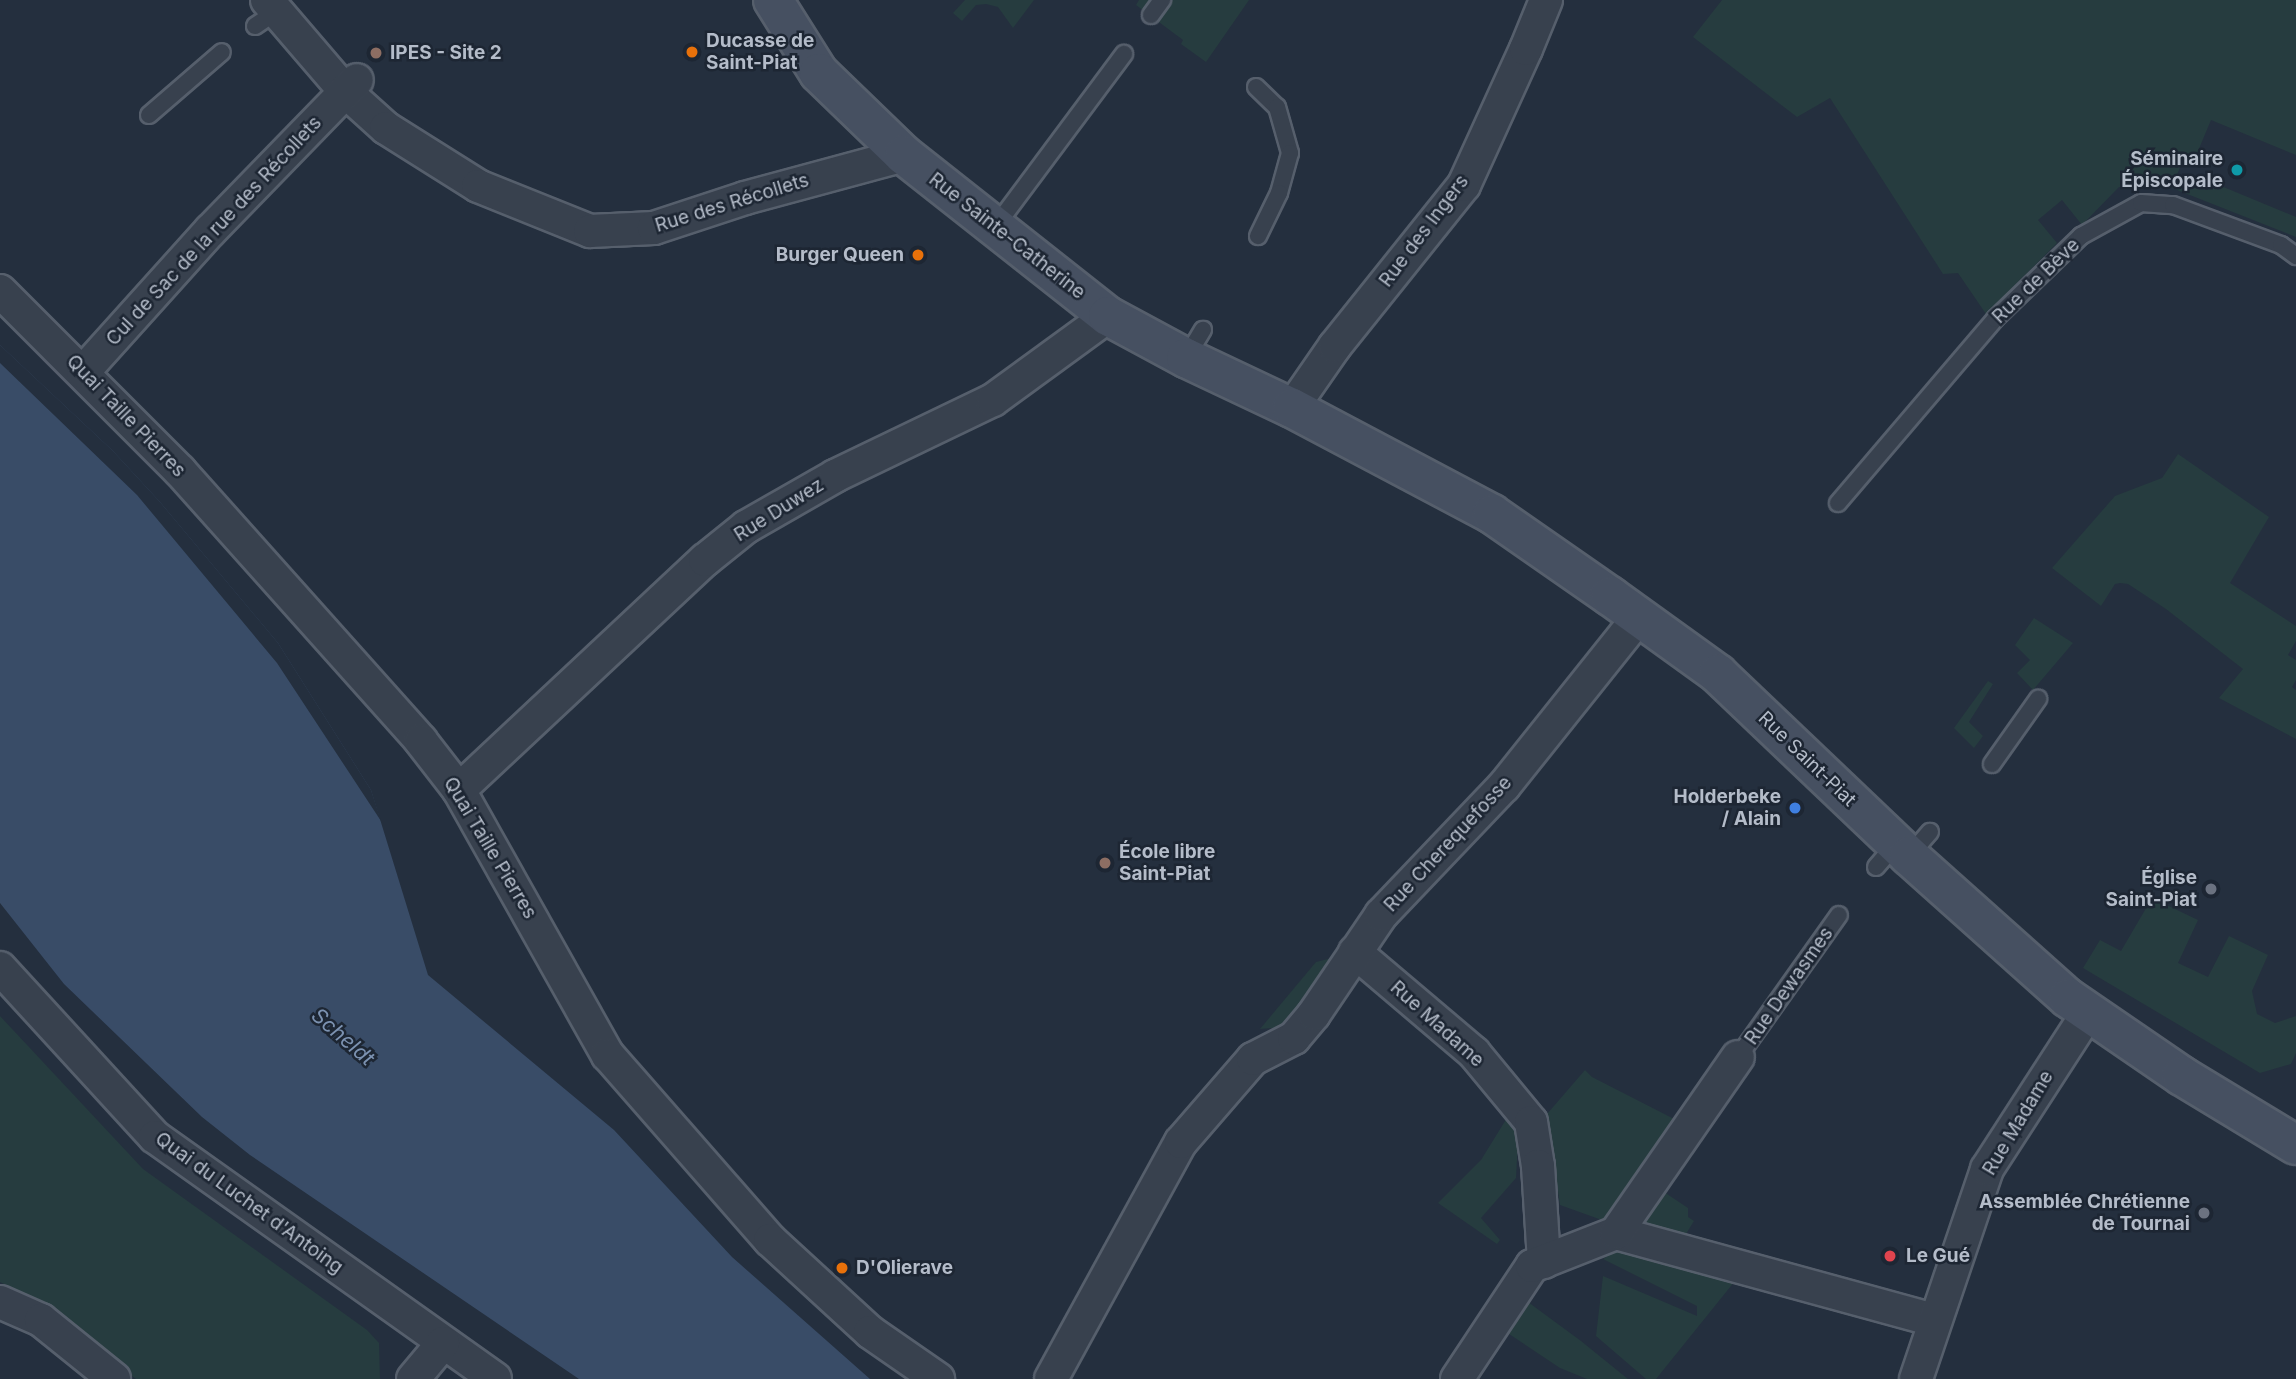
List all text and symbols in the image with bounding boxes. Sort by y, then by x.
place label: Ducasse de Saint-Piat [706,30,814,74]
place label: IPES - Site 2 [390,42,502,64]
marker: Ducasse de Saint-Piat [684,44,700,60]
marker: IPES - Site 2 [368,45,384,61]
street label: Cul de Sac de la rue des Récollets [102,112,326,350]
place label: Séminaire Épiscopale [2121,148,2223,192]
marker: Séminaire Épiscopale [2229,162,2245,178]
street label: Rue Sainte-Catherine [924,168,1090,304]
street label: Rue des Récollets [652,169,812,237]
street label: Rue des Ingers [1375,171,1473,291]
street label: Rue de Bève [1988,234,2084,328]
place label: Burger Queen [776,244,904,266]
marker: Burger Queen [910,247,926,263]
street label: Quai Taille Pierres [62,350,190,482]
street label: Rue Duwez [730,473,828,547]
street label: Rue Saint-Piat [1753,707,1861,811]
street label: Rue Cherequefosse [1379,772,1517,916]
street label: Quai Taille Pierres [439,773,541,923]
place label: Holderbeke / Alain [1673,786,1781,830]
marker: Holderbeke / Alain [1787,800,1803,816]
place label: École libre Saint-Piat [1119,841,1215,885]
marker: École libre Saint-Piat [1097,855,1113,871]
place label: Église Saint-Piat [2106,867,2197,911]
marker: Église Saint-Piat [2203,881,2219,897]
street label: Rue Dewasmes [1740,923,1838,1049]
street label: Rue Madame [1386,976,1488,1072]
water label: Scheldt [306,1003,380,1071]
street label: Rue Madame [1978,1067,2058,1179]
street label: Quai du Luchet d'Antoing [151,1127,347,1279]
place label: Assemblée Chrétienne de Tournai [1979,1191,2190,1235]
marker: Assemblée Chrétienne de Tournai [2196,1205,2212,1221]
place label: Le Gué [1906,1245,1970,1267]
marker: Le Gué [1880,1246,1900,1266]
place label: D'Olierave [856,1257,953,1279]
marker: D'Olierave [834,1260,850,1276]

